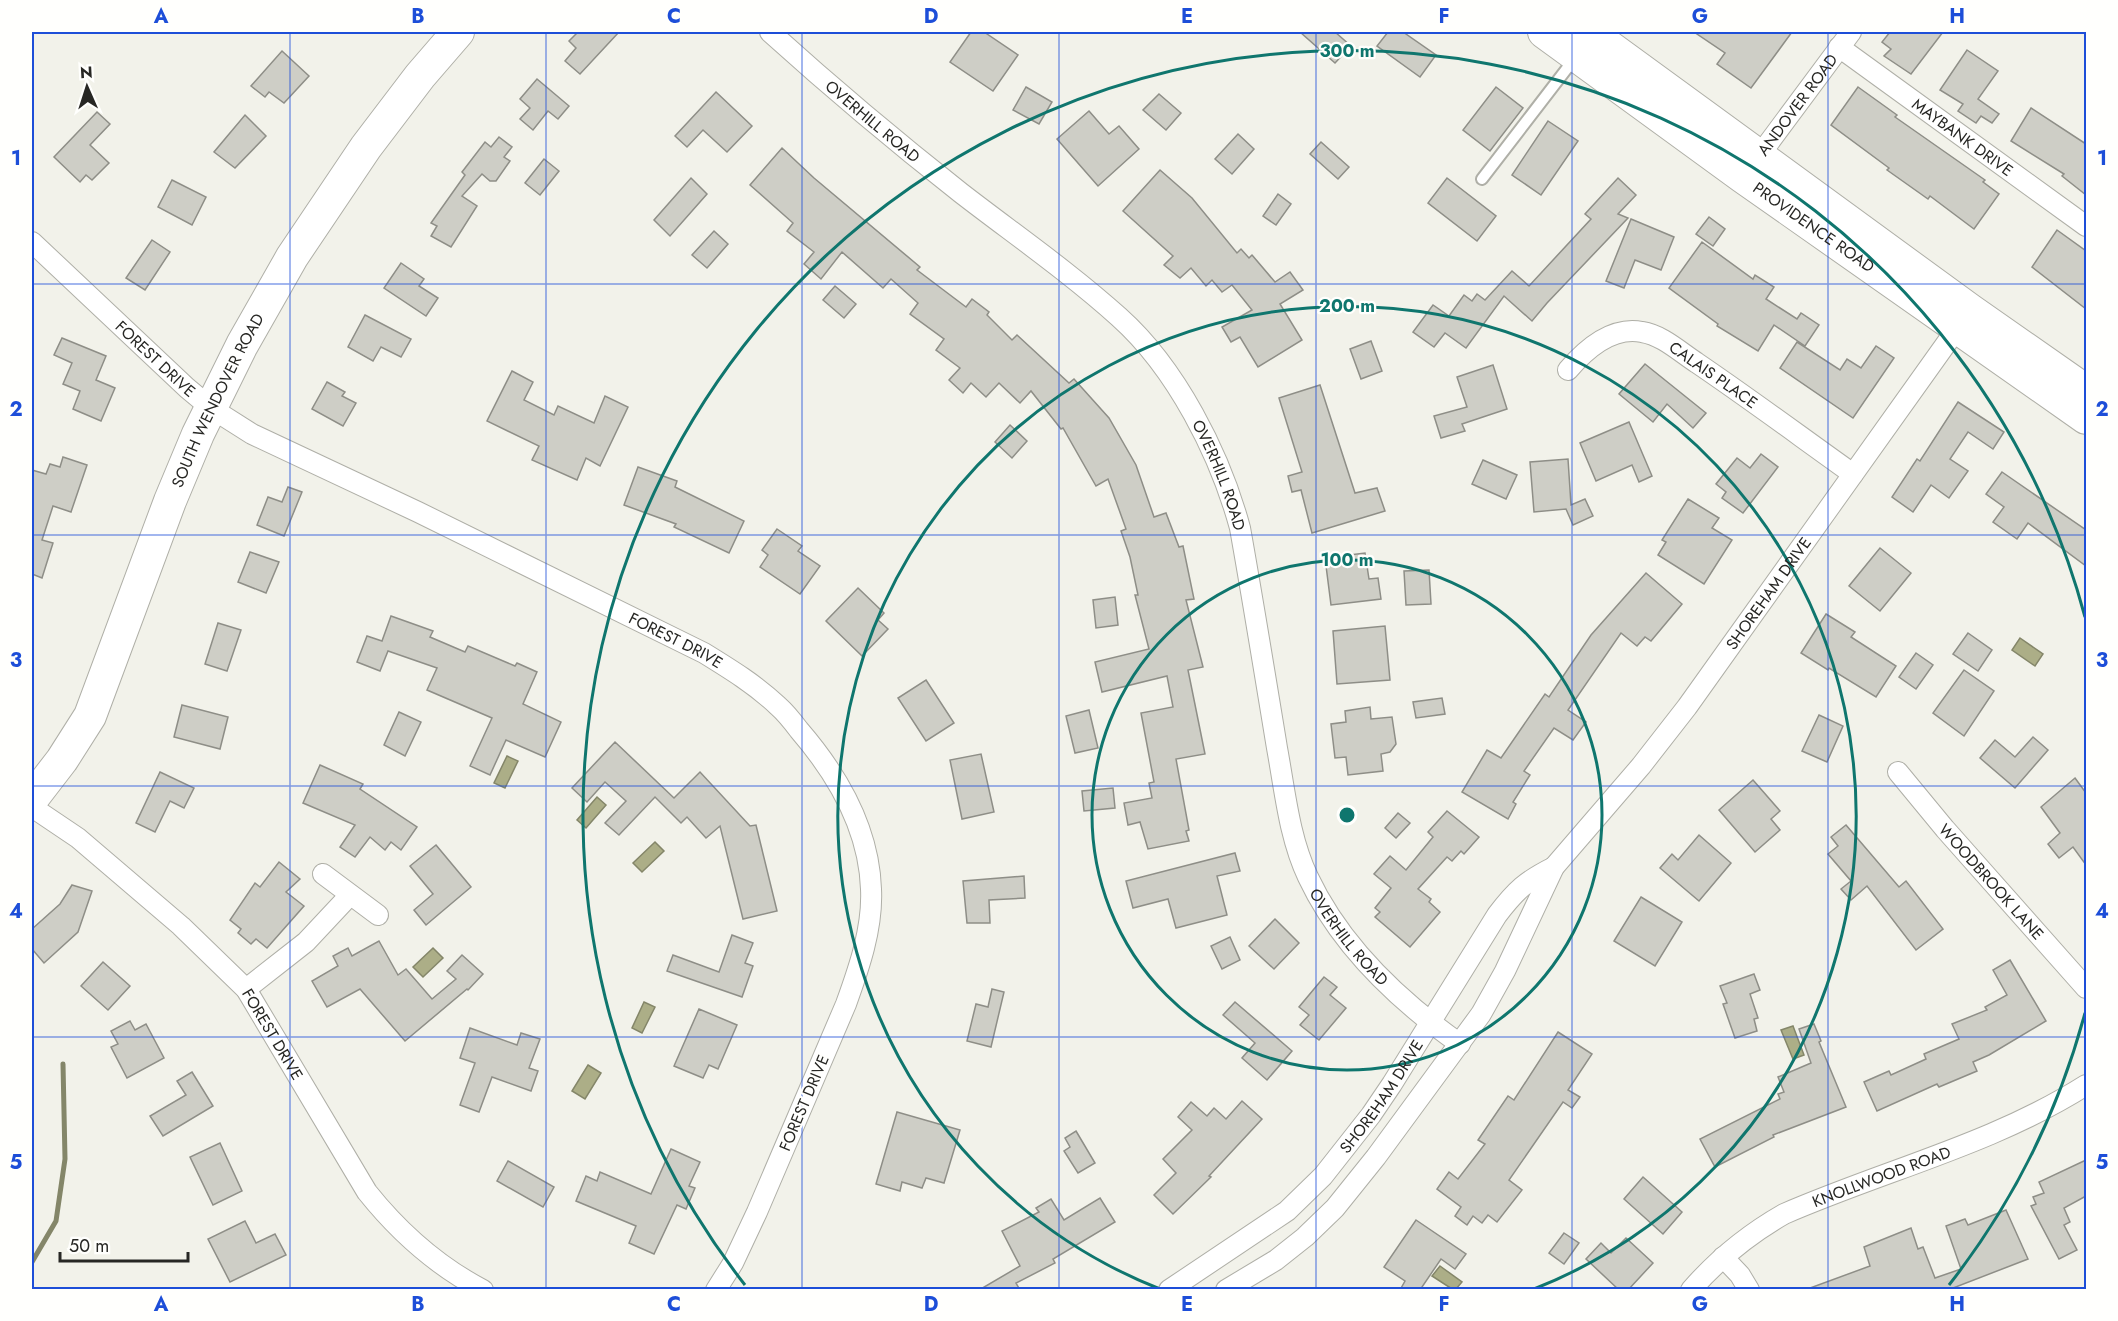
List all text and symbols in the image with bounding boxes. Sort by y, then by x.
text: A [153,2,169,31]
text: B [411,2,425,31]
text: C [667,2,681,31]
text: D [924,2,938,31]
text: E [1181,2,1193,31]
text: F [1438,2,1450,31]
text: G [1692,2,1708,31]
text: H [1949,2,1965,31]
text: 300 m [1319,38,1375,64]
street label: ANDOVER ROAD [1752,49,1843,160]
north arrow [57,57,117,117]
text: N [79,61,93,84]
street label: OVERHILL ROAD [820,74,925,168]
street label: MAYBANK DRIVE [1908,92,2018,181]
text: 1 [11,144,21,173]
text: 1 [2097,144,2107,173]
street label: PROVIDENCE ROAD [1749,176,1879,278]
text: 200 m [1319,293,1375,319]
street label: SOUTH WENDOVER ROAD [165,309,269,491]
street label: FOREST DRIVE [111,315,201,402]
street label: CALAIS PLACE [1665,335,1763,414]
text: 2 [9,395,23,424]
text: 2 [2095,395,2109,424]
street label: OVERHILL ROAD [1187,415,1252,533]
street label: SHOREHAM DRIVE [1720,532,1816,654]
text: 100 m [1320,547,1374,573]
street label: FOREST DRIVE [625,606,727,673]
text: 3 [10,646,22,675]
text: 3 [2096,646,2108,675]
centre of rings [1337,805,1357,825]
street label: WOODBROOK LANE [1934,818,2049,945]
street label: OVERHILL ROAD [1304,884,1394,991]
text: 4 [9,897,23,926]
text: 4 [2095,897,2109,926]
street label: FOREST DRIVE [237,984,309,1084]
street label: SHOREHAM DRIVE [1334,1035,1428,1158]
street label: FOREST DRIVE [773,1051,835,1155]
street label: KNOLLWOOD ROAD [1809,1140,1954,1213]
text: 5 [10,1148,23,1177]
text: 5 [2096,1148,2109,1177]
scale bar [60,1225,188,1263]
text: 50 m [69,1233,109,1259]
text: A [153,1290,169,1319]
text: B [411,1290,425,1319]
text: C [667,1290,681,1319]
text: D [924,1290,938,1319]
text: E [1181,1290,1193,1319]
text: F [1438,1290,1450,1319]
text: G [1692,1290,1708,1319]
text: H [1949,1290,1965,1319]

